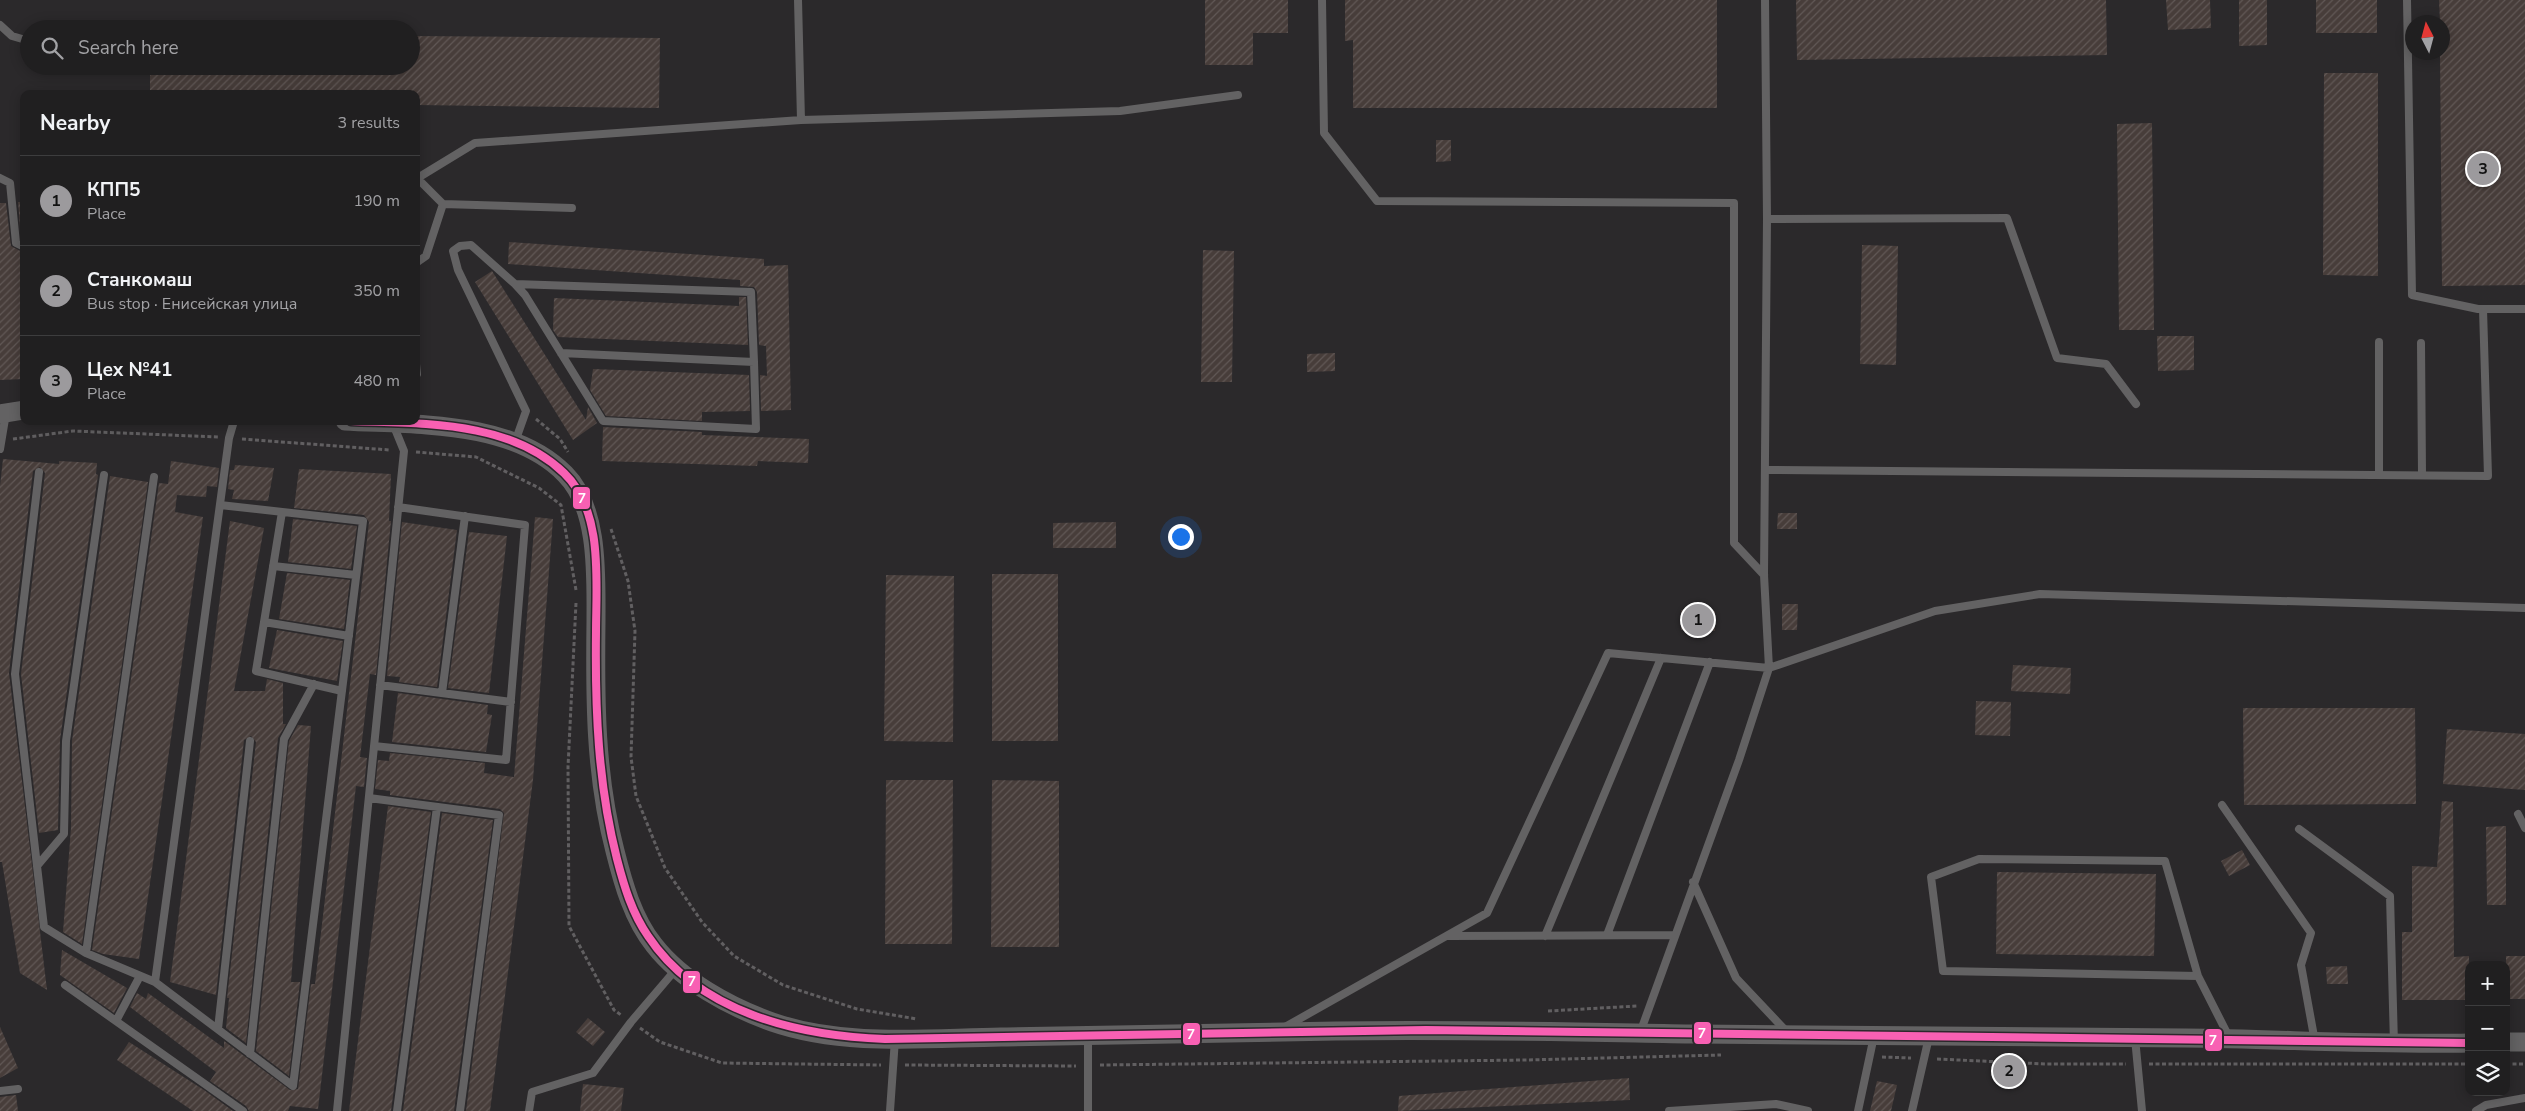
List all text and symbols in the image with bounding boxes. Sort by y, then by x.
north arrow [2405,15,2450,60]
search box [20,20,420,75]
icon: search [38,34,66,62]
text: Search here [78,35,179,61]
text: Nearby [40,109,110,137]
text: 3 results [338,112,400,134]
pin: 3 [2467,150,2499,188]
text: КПП5 [87,177,140,203]
text: 1 [51,190,61,212]
text: 190 m [353,190,400,212]
text: Place [87,203,126,225]
text: Станкомаш [87,267,192,293]
text: 2 [51,280,61,302]
text: 350 m [353,280,400,302]
text: Bus stop · Енисейская улица [87,293,297,315]
text: Цех №41 [87,357,172,383]
text: 3 [51,370,61,392]
text: 480 m [353,370,400,392]
text: Place [87,383,126,405]
line badge: 7 [572,486,591,510]
text: 7 [578,489,586,508]
your location [1168,524,1194,550]
pin: 1 [1682,601,1714,639]
map controls [2465,961,2510,1096]
button: + [2465,961,2510,1006]
line badge: 7 [682,970,701,994]
text: 7 [688,972,696,991]
button: − [2465,1006,2510,1051]
line badge: 7 [1693,1021,1712,1045]
line badge: 7 [1182,1022,1201,1046]
text: 7 [1698,1024,1706,1043]
text: 7 [1187,1025,1195,1044]
line badge: 7 [2204,1028,2223,1052]
text: 7 [2209,1031,2217,1050]
button: layers [2465,1051,2510,1096]
pin: 2 [1993,1052,2025,1090]

